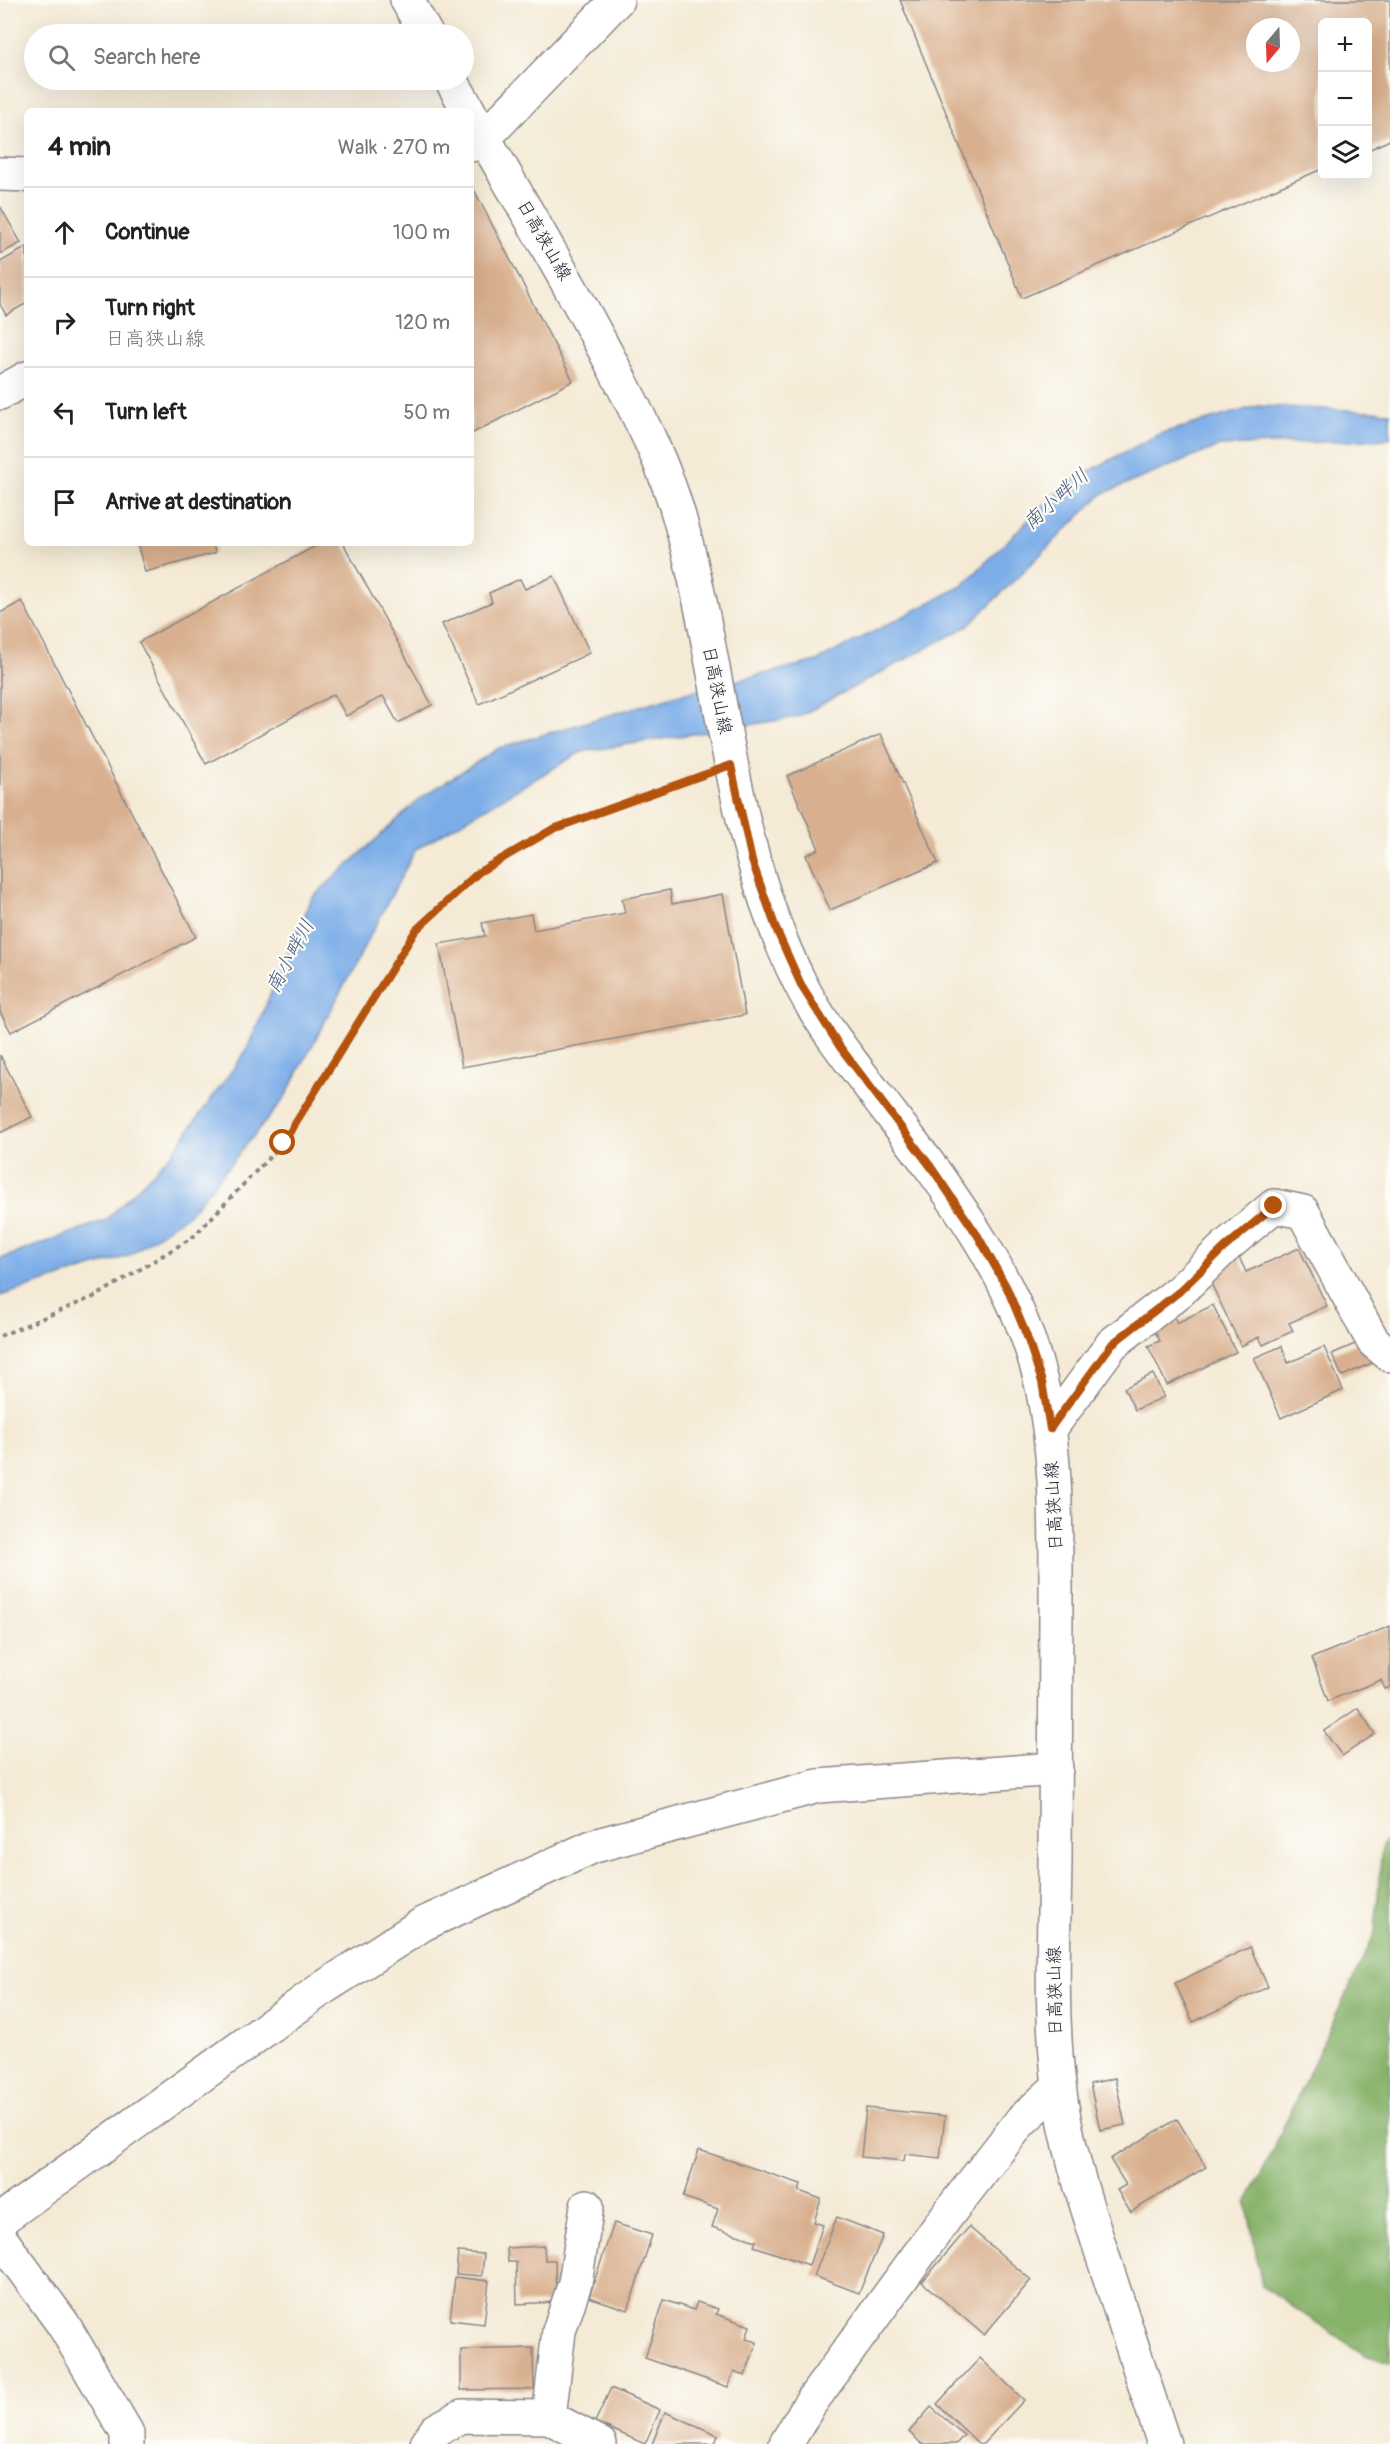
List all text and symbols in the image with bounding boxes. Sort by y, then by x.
north arrow [1246,18,1300,72]
map controls [1318,18,1372,180]
button: + [1318,18,1372,72]
search box [24,24,474,90]
icon: search [45,41,78,74]
text: Search here [93,43,200,71]
button: − [1318,72,1372,126]
button: layers [1318,126,1372,180]
text: 4 min [48,131,111,163]
text: Walk · 270 m [338,135,450,160]
street label: 日高狭山線 [512,195,576,285]
icon: ahead [48,216,81,249]
text: Continue [105,218,189,246]
text: 100 m [393,220,450,245]
text: Turn right [105,294,195,322]
icon: right [48,306,81,339]
text: 120 m [395,310,450,335]
text: 日高狭山線 [105,326,205,351]
icon: left [48,396,81,429]
text: Turn left [105,398,187,426]
text: 50 m [403,400,450,425]
water label: 南小畔川 [1018,463,1094,535]
icon: arrive [48,486,81,519]
text: Arrive at destination [105,488,291,516]
street label: 日高狭山線 [697,644,737,736]
water label: 南小畔川 [260,915,320,997]
route start [269,1129,295,1155]
route end [1260,1192,1286,1218]
street label: 日高狭山線 [1040,1460,1068,1552]
street label: 日高狭山線 [1043,1946,1067,2036]

